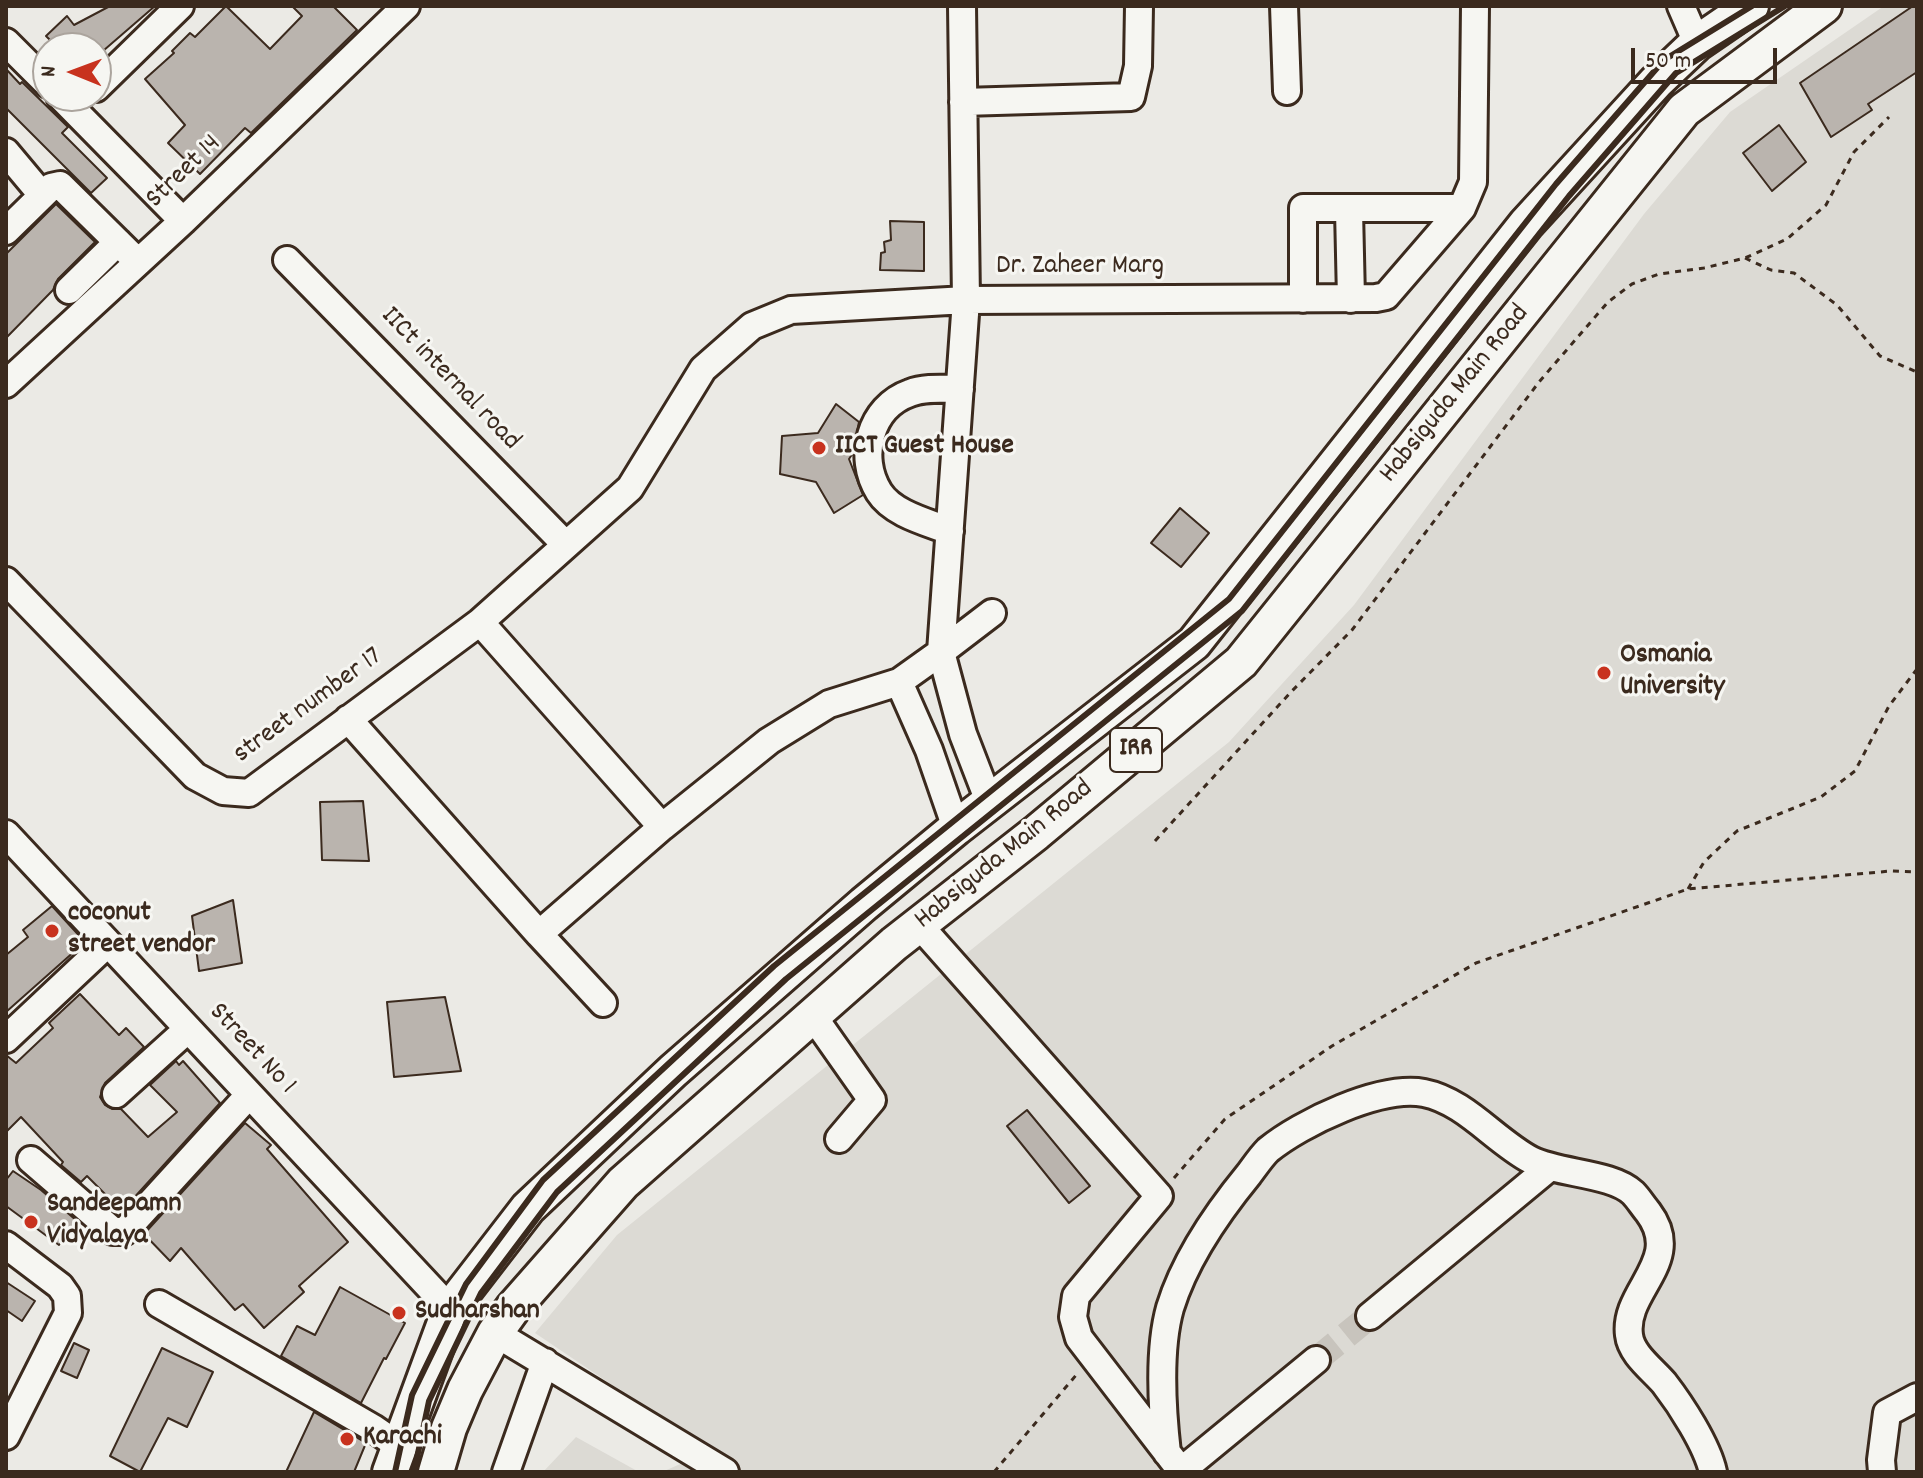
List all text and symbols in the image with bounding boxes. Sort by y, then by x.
north arrow [32,32,112,112]
scale bar [1635,32,1781,82]
text: 50 m [1645,45,1691,79]
text: N [34,66,65,77]
street label: Street 14 [140,129,230,217]
street label: Dr. Zaheer Marg [996,251,1164,285]
street label: Habsiguda Main Road [1374,299,1538,491]
street label: IICt internal road [372,301,526,459]
place label: IICT Guest House [835,431,1014,465]
marker: IICT Guest House [810,439,828,457]
place label: Osmania University [1620,640,1725,706]
street label: street number 17 [228,642,390,772]
marker: Osmania University [1595,664,1613,682]
road number: IRR [1110,728,1162,772]
street label: Habsiguda Main Road [909,774,1101,938]
place label: coconut street vendor [68,898,215,964]
marker: coconut street vendor [43,922,61,940]
street label: Street No 1 [200,997,302,1103]
place label: Sandeepamn Vidyalaya [47,1189,181,1255]
marker: Sandeepamn Vidyalaya [22,1213,40,1231]
place label: Sudharshan [415,1296,540,1330]
marker: Sudharshan [390,1304,408,1322]
place label: Karachi [363,1422,442,1456]
marker: Karachi [338,1430,356,1448]

